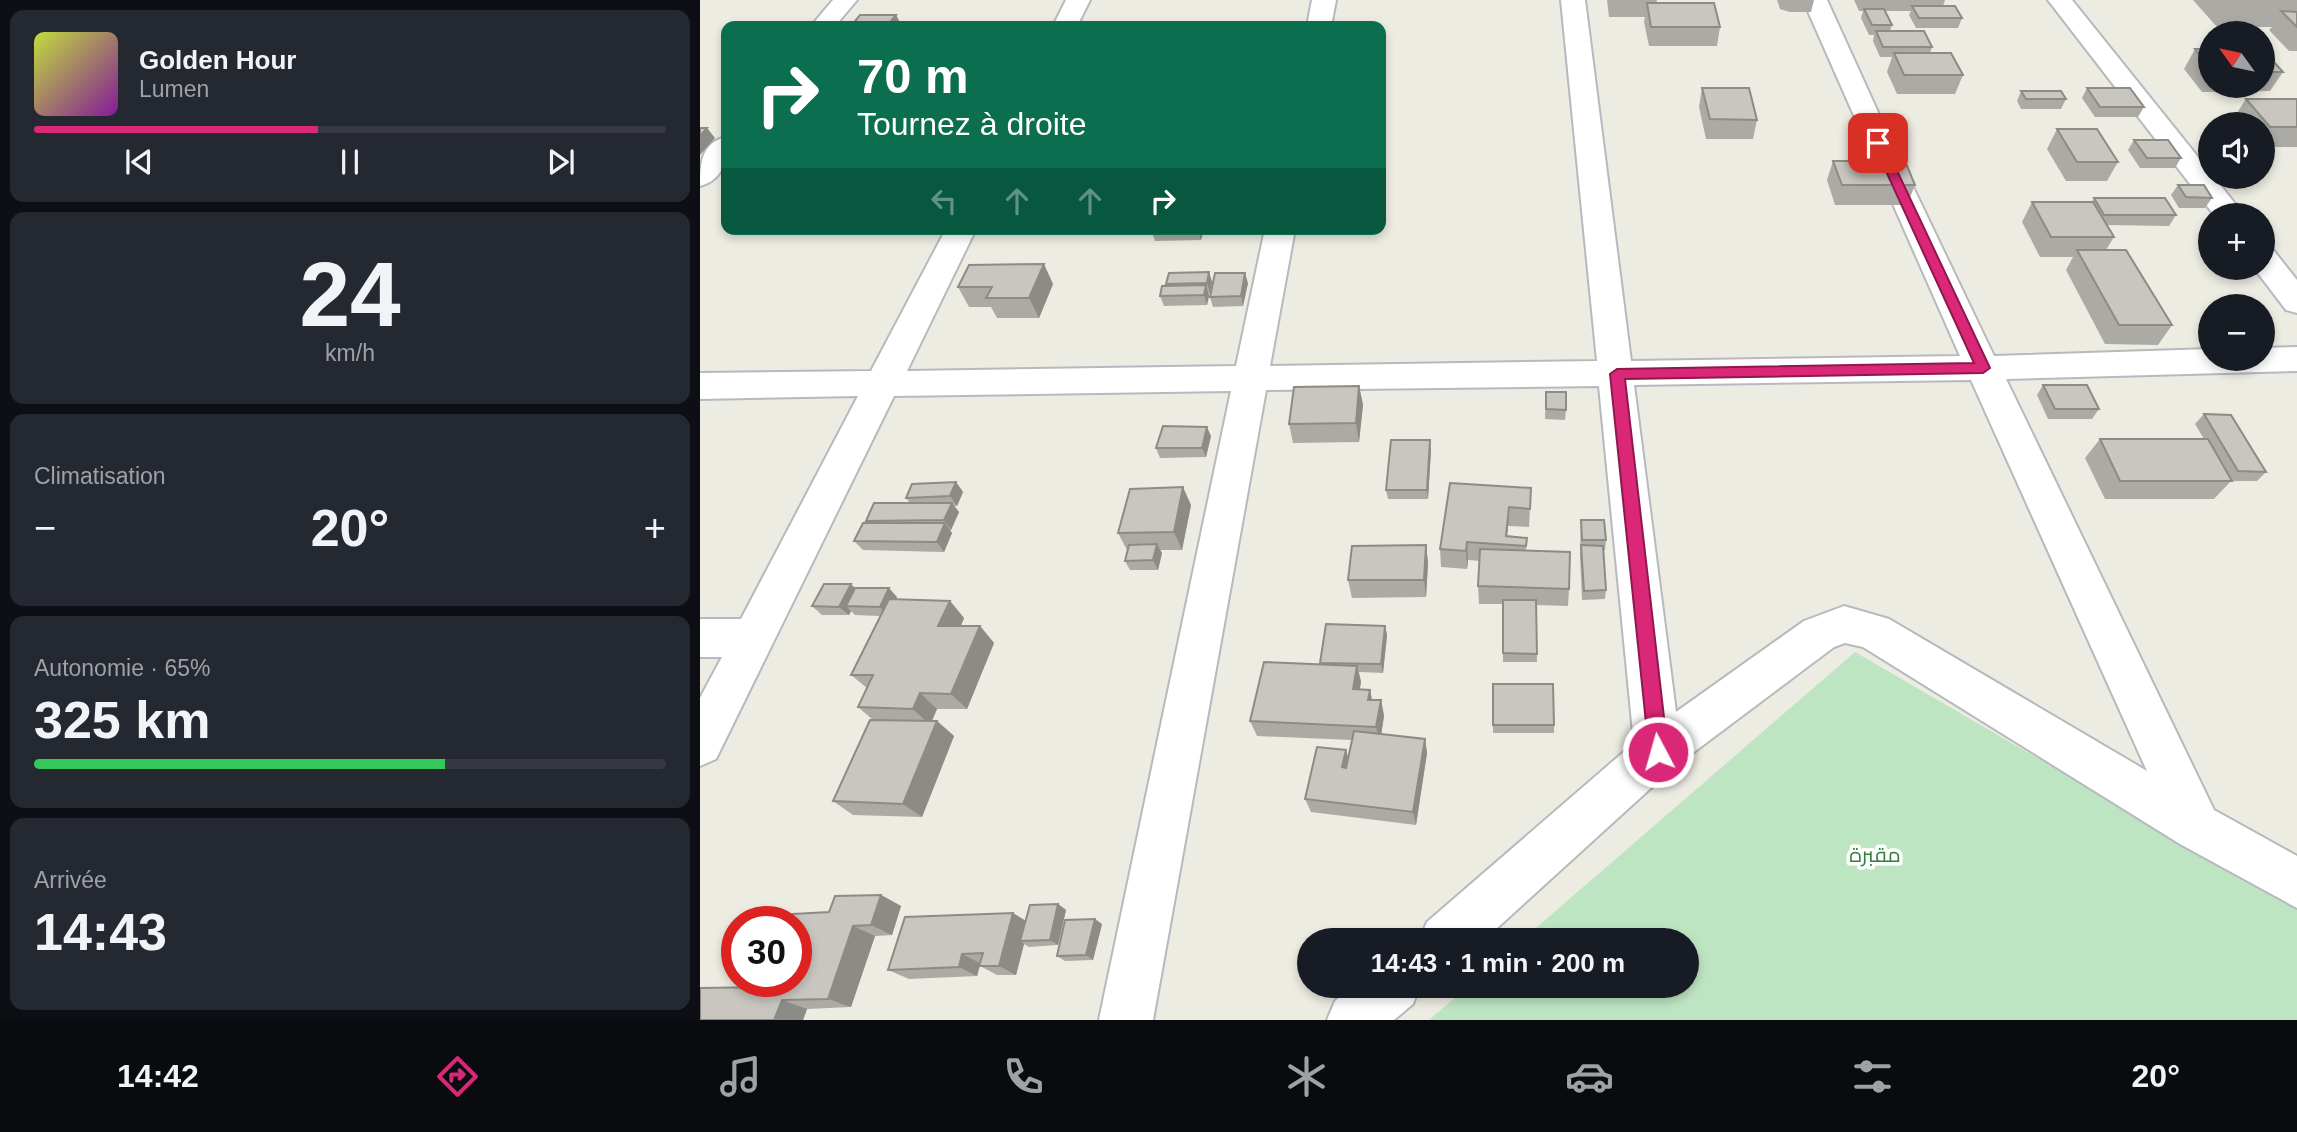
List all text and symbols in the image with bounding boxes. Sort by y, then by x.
north arrow [2198,21,2275,98]
map controls [2198,21,2275,371]
text: Golden Hour [139,45,296,75]
icon: right [742,49,833,140]
text: 70 m [857,49,969,103]
text: Lumen [139,76,209,102]
text: Tournez à droite [857,106,1086,142]
button: sound [2198,112,2275,189]
pin [1848,113,1908,173]
icon: arrive [1859,124,1897,162]
icon: previous [120,143,158,181]
icon: pause [331,143,369,181]
icon: next [542,143,580,181]
icon: left [925,182,963,220]
icon: ahead [998,182,1036,220]
icon: ahead [1071,182,1109,220]
icon: right [1144,182,1182,220]
button: + [2198,203,2275,280]
text: 24 [299,244,401,345]
button: − [2198,294,2275,371]
text: km/h [325,340,375,366]
text: Climatisation [34,463,166,489]
text: 20° [311,499,389,557]
text: − [34,507,56,549]
text: + [644,507,666,549]
text: Autonomie · 65% [34,655,210,681]
text: 325 km [34,691,210,749]
position arrow [1621,715,1695,789]
park label: مقبرة [1849,843,1901,867]
text: Arrivée [34,867,107,893]
text: 14:43 [34,903,167,961]
speed limit sign: 30 [721,906,812,997]
text: 14:43 · 1 min · 200 m [1371,948,1625,978]
icon: directions [433,1052,482,1101]
icon: music [716,1052,765,1101]
icon: phone [999,1052,1048,1101]
icon: climate [1282,1052,1331,1101]
icon: car [1565,1052,1614,1101]
icon: filters [1848,1052,1897,1101]
text: 14:42 [117,1058,199,1094]
text: 20° [2132,1058,2180,1094]

